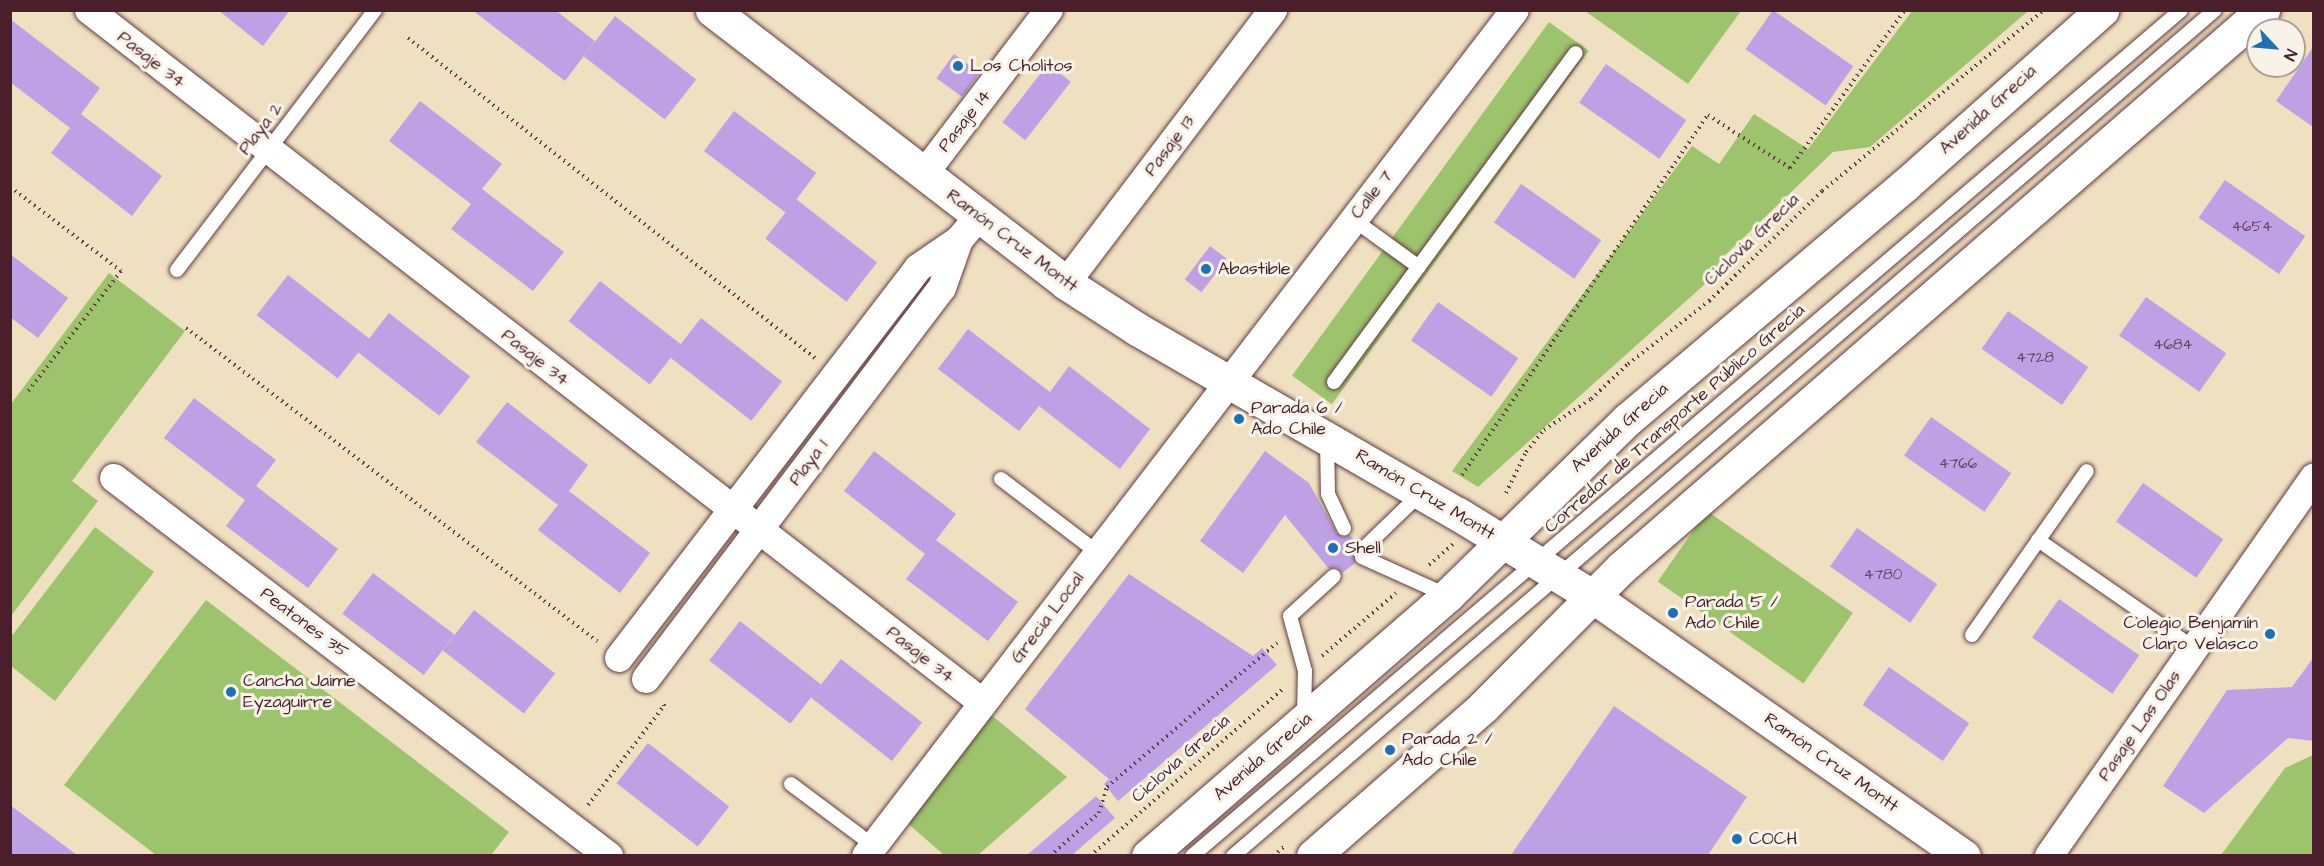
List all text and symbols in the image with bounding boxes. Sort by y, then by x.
north arrow [2246,18,2306,78]
street label: Pasaje 34 [113,27,189,93]
text: N [2278,46,2302,64]
place label: Los Cholitos [970,55,1073,77]
marker: Los Cholitos [951,59,965,73]
street label: Avenida Grecia [1935,61,2041,159]
street label: Pasaje 14 [934,85,996,157]
street label: Playa 2 [234,99,288,159]
street label: Pasaje 13 [1140,111,1200,181]
street label: Calle 7 [1346,166,1398,224]
street label: Ramón Cruz Montt [942,185,1082,297]
street label: Ciclovia Grecia [1700,189,1804,291]
house number: 4654 [2232,218,2272,236]
place label: Abastible [1218,258,1291,280]
marker: Abastible [1199,262,1213,276]
street label: Corredor de Transporte Público Grecia [1540,300,1810,538]
street label: Pasaje 34 [497,325,573,391]
house number: 4684 [2153,336,2193,354]
house number: 4728 [2016,349,2054,367]
street label: Avenida Grecia [1567,379,1673,477]
place label: Parada 6 / Ado Chile [1251,398,1343,440]
marker: Parada 6 / Ado Chile [1232,412,1246,426]
street label: Playa 1 [785,436,833,490]
street label: Ramón Cruz Montt [1351,445,1499,545]
house number: 4766 [1939,455,1977,473]
place label: Shell [1345,537,1381,559]
marker: Shell [1326,541,1340,555]
house number: 4780 [1864,566,1902,584]
street label: Grecia Local [1007,568,1089,668]
street label: Peatones 35 [256,583,352,663]
place label: Parada 5 / Ado Chile [1685,592,1778,634]
marker: Parada 5 / Ado Chile [1666,606,1680,620]
place label: Colegio Benjamín Claro Velasco [2124,613,2258,656]
street label: Pasaje 34 [882,622,958,688]
marker: Colegio Benjamín Claro Velasco [2263,627,2277,641]
street label: Pasaje Las Olas [2094,667,2186,785]
place label: Cancha Jaime Eyzaguirre [243,671,356,714]
marker: Cancha Jaime Eyzaguirre [224,685,238,699]
street label: Avenida Grecia [1209,708,1317,806]
street label: Ramón Cruz Montt [1760,709,1902,817]
street label: Ciclovia Grecia [1127,710,1235,808]
place label: Parada 2 / Ado Chile [1402,729,1493,771]
marker: Parada 2 / Ado Chile [1383,743,1397,757]
place label: COCH [1749,828,1797,850]
marker: COCH [1730,832,1744,846]

